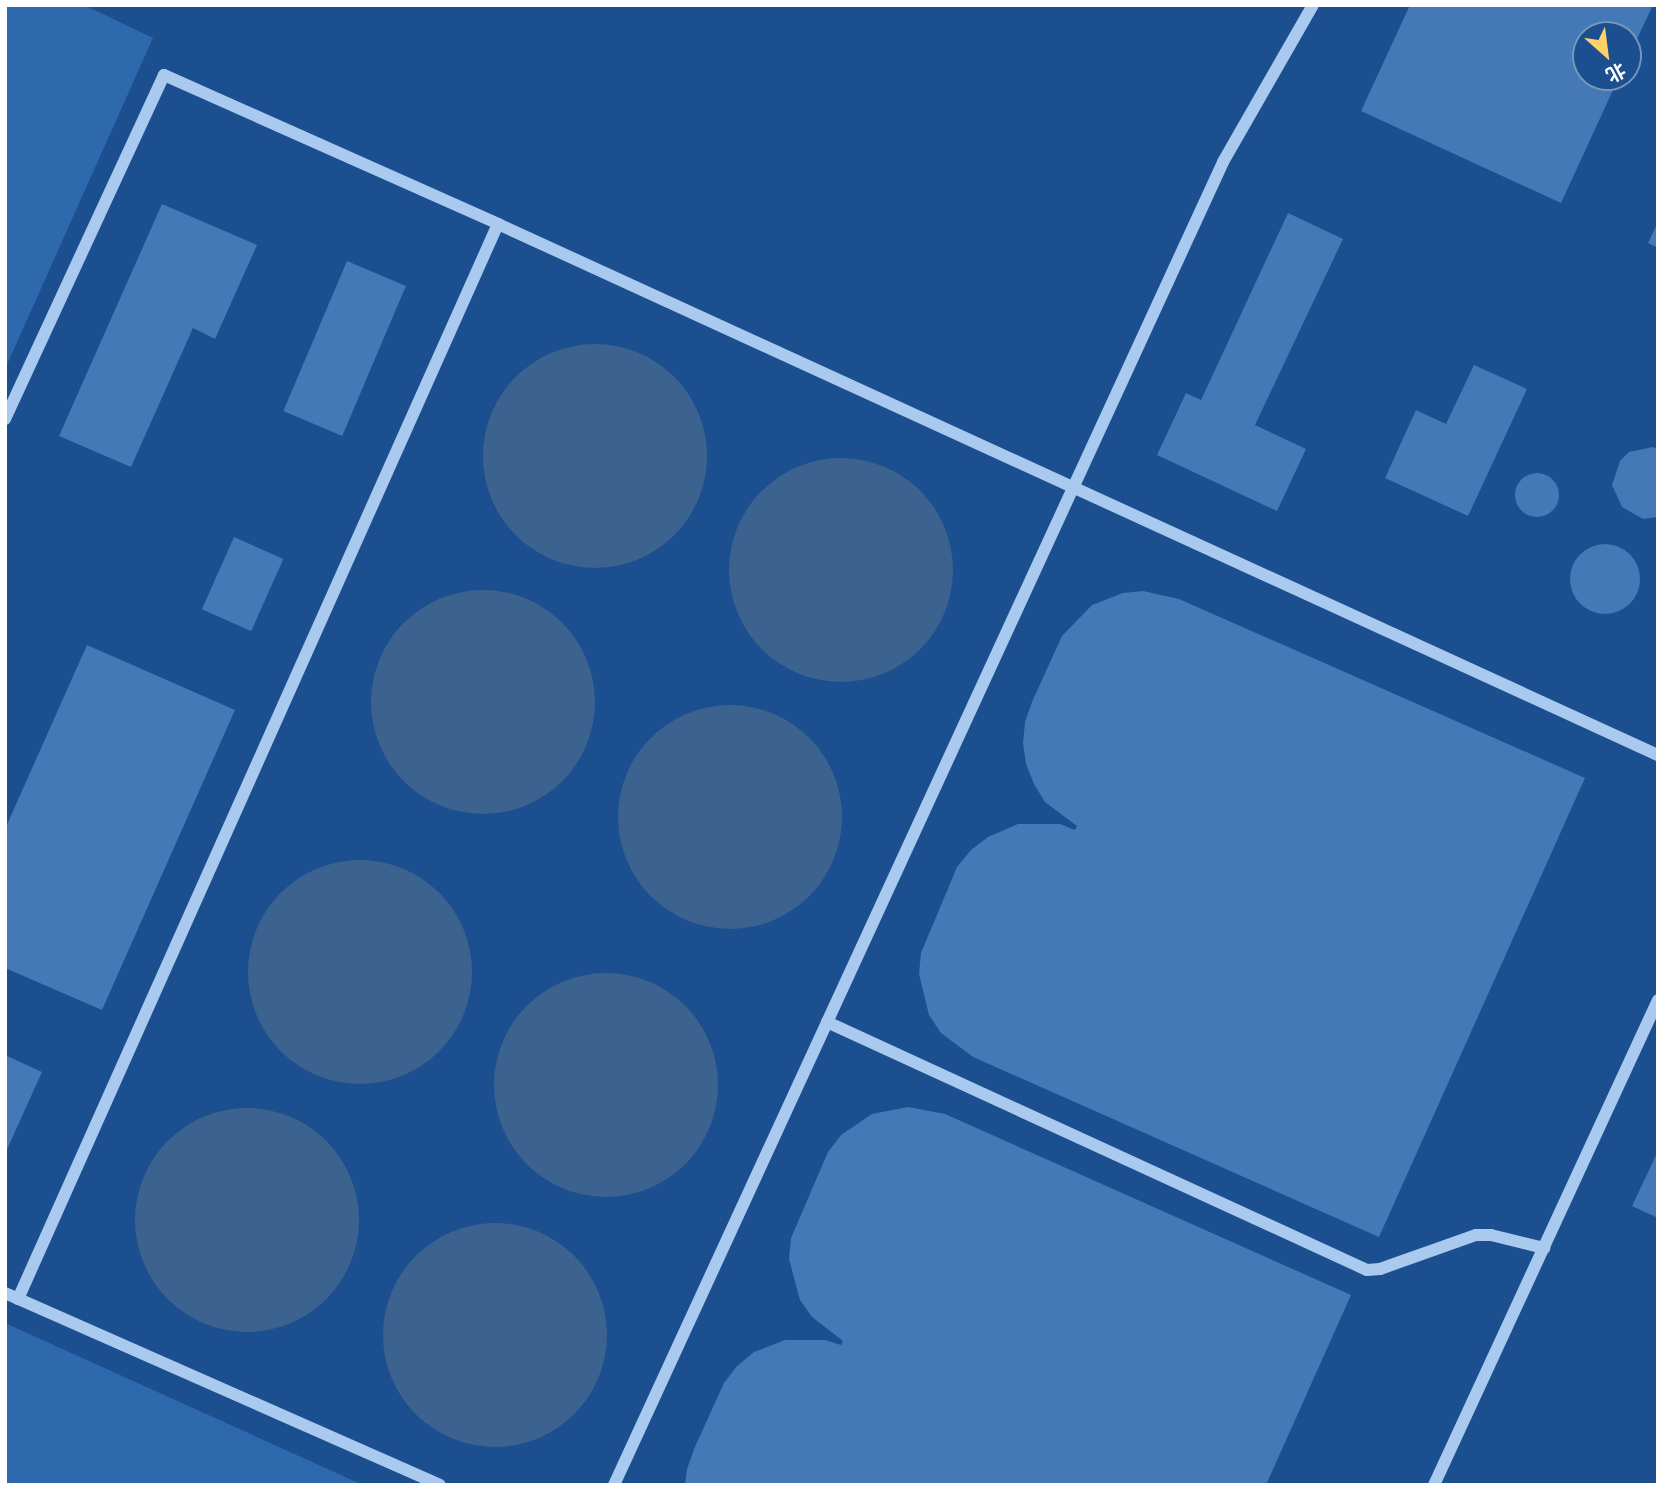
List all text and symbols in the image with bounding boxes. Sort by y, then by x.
north arrow [1572,21,1642,91]
text: 北 [1601,57,1630,89]

